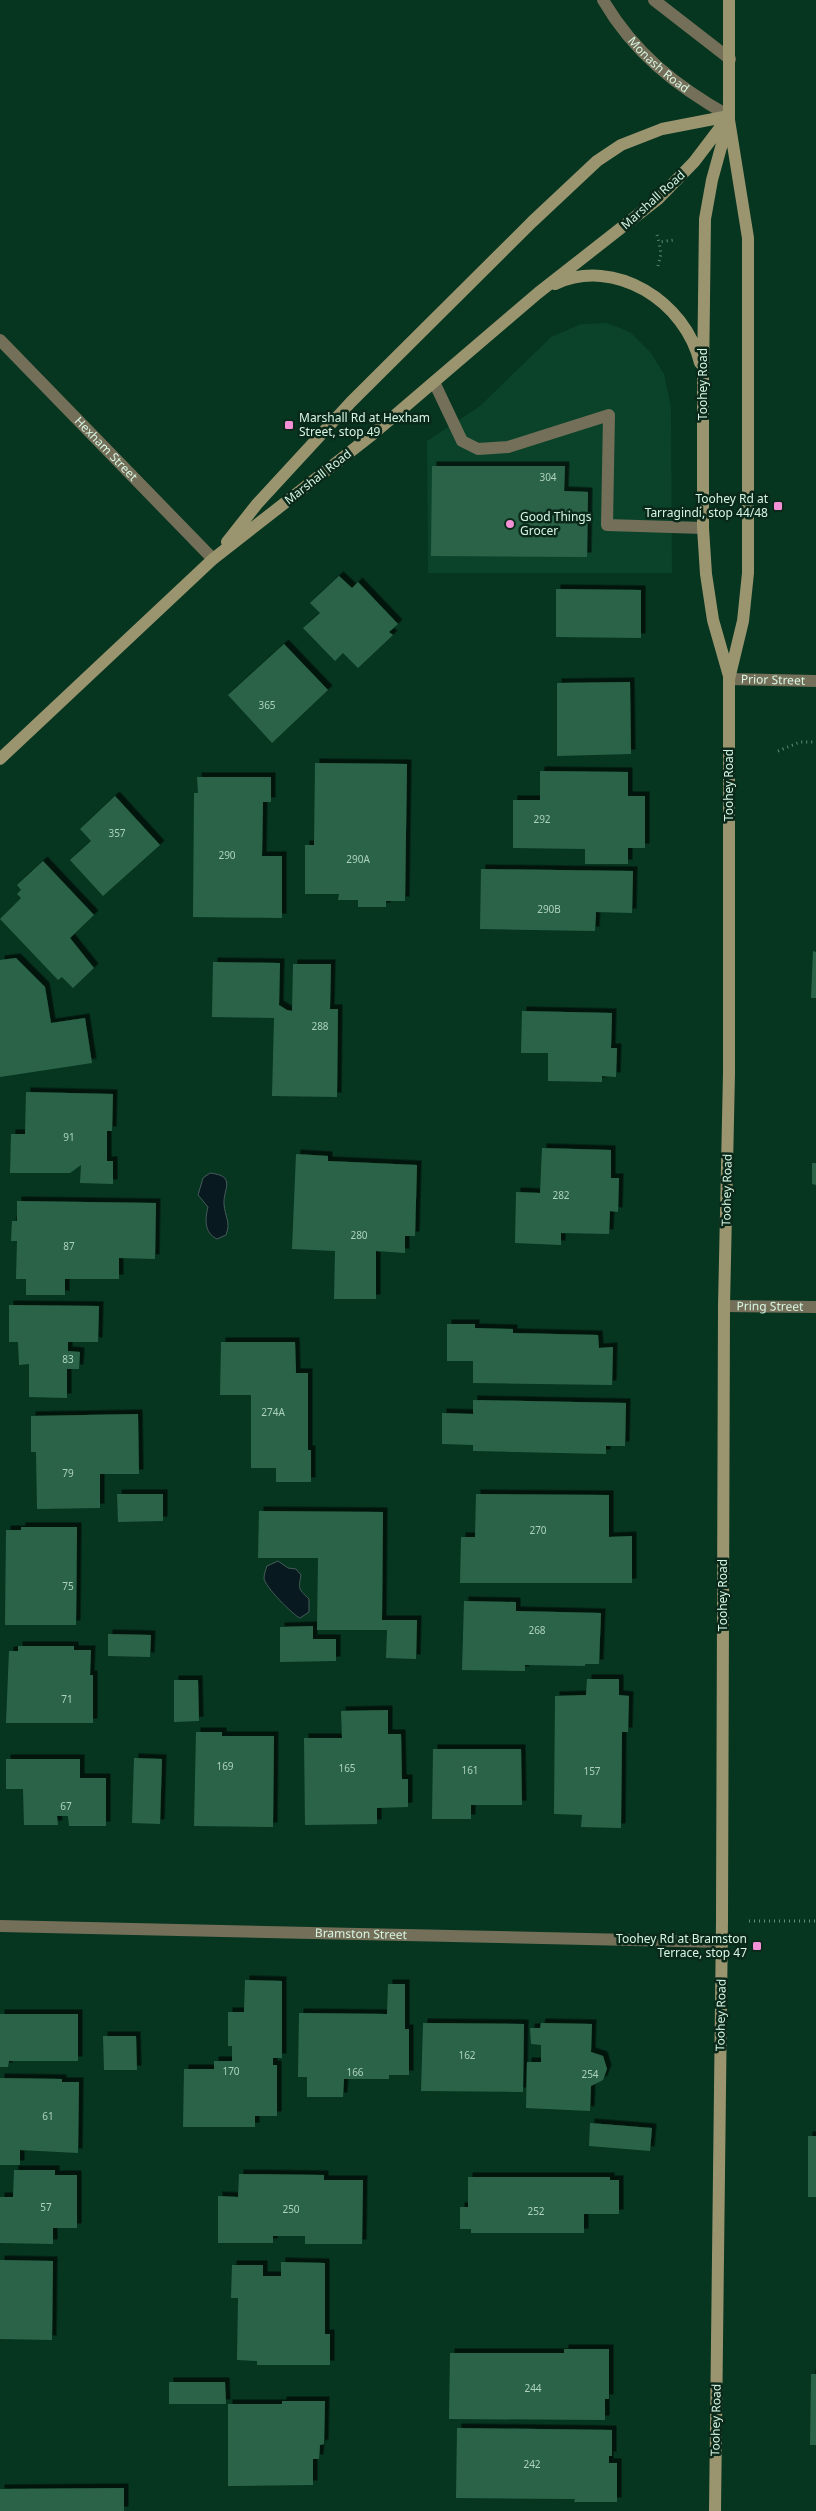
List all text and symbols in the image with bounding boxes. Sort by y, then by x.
street label: Monash Road [624,33,693,97]
street label: Marshall Road [617,166,688,233]
street label: Toohey Road [694,348,711,420]
place label: Marshall Rd at Hexham Street, stop 49 [299,409,430,440]
street label: Hexham Street [71,413,142,485]
marker: Marshall Rd at Hexham Street, stop 49 [283,419,295,431]
street label: Marshall Road [281,445,355,508]
house number: 304 [539,470,557,484]
place label: Toohey Rd at Tarragindi, stop 44/48 [645,490,769,521]
marker: Toohey Rd at Tarragindi, stop 44/48 [772,500,784,512]
place label: Good Things Grocer [520,508,592,539]
marker: Good Things Grocer [504,518,516,530]
street label: Prior Street [741,670,806,689]
house number: 365 [258,698,276,712]
street label: Toohey Road [720,749,737,821]
house number: 292 [533,812,551,826]
house number: 357 [108,826,126,840]
house number: 290 [218,848,236,862]
house number: 290A [346,852,370,866]
house number: 290B [537,902,561,916]
house number: 288 [311,1019,329,1033]
house number: 91 [63,1130,75,1144]
street label: Toohey Road [717,1154,736,1226]
house number: 282 [552,1188,570,1202]
house number: 280 [350,1228,368,1242]
house number: 87 [63,1239,75,1253]
street label: Pring Street [736,1297,804,1315]
house number: 83 [62,1352,74,1366]
house number: 274A [261,1405,285,1419]
house number: 79 [62,1466,74,1480]
house number: 270 [529,1523,547,1537]
street label: Toohey Road [714,1559,731,1631]
house number: 75 [62,1579,74,1593]
house number: 268 [528,1623,546,1637]
house number: 71 [61,1692,73,1706]
house number: 169 [216,1759,234,1773]
house number: 165 [338,1761,356,1775]
house number: 161 [461,1763,479,1777]
house number: 157 [583,1764,601,1778]
house number: 67 [60,1799,72,1813]
street label: Bramston Street [315,1924,408,1943]
place label: Toohey Rd at Bramston Terrace, stop 47 [616,1930,747,1961]
marker: Toohey Rd at Bramston Terrace, stop 47 [751,1940,763,1952]
street label: Toohey Road [711,1979,730,2051]
house number: 162 [458,2048,476,2062]
house number: 170 [222,2064,240,2078]
house number: 166 [346,2065,364,2079]
house number: 254 [581,2067,599,2081]
house number: 61 [42,2109,54,2123]
house number: 57 [40,2200,52,2214]
house number: 250 [282,2202,300,2216]
house number: 252 [527,2204,545,2218]
house number: 244 [524,2381,542,2395]
street label: Toohey Road [706,2384,725,2456]
house number: 242 [523,2457,541,2471]

